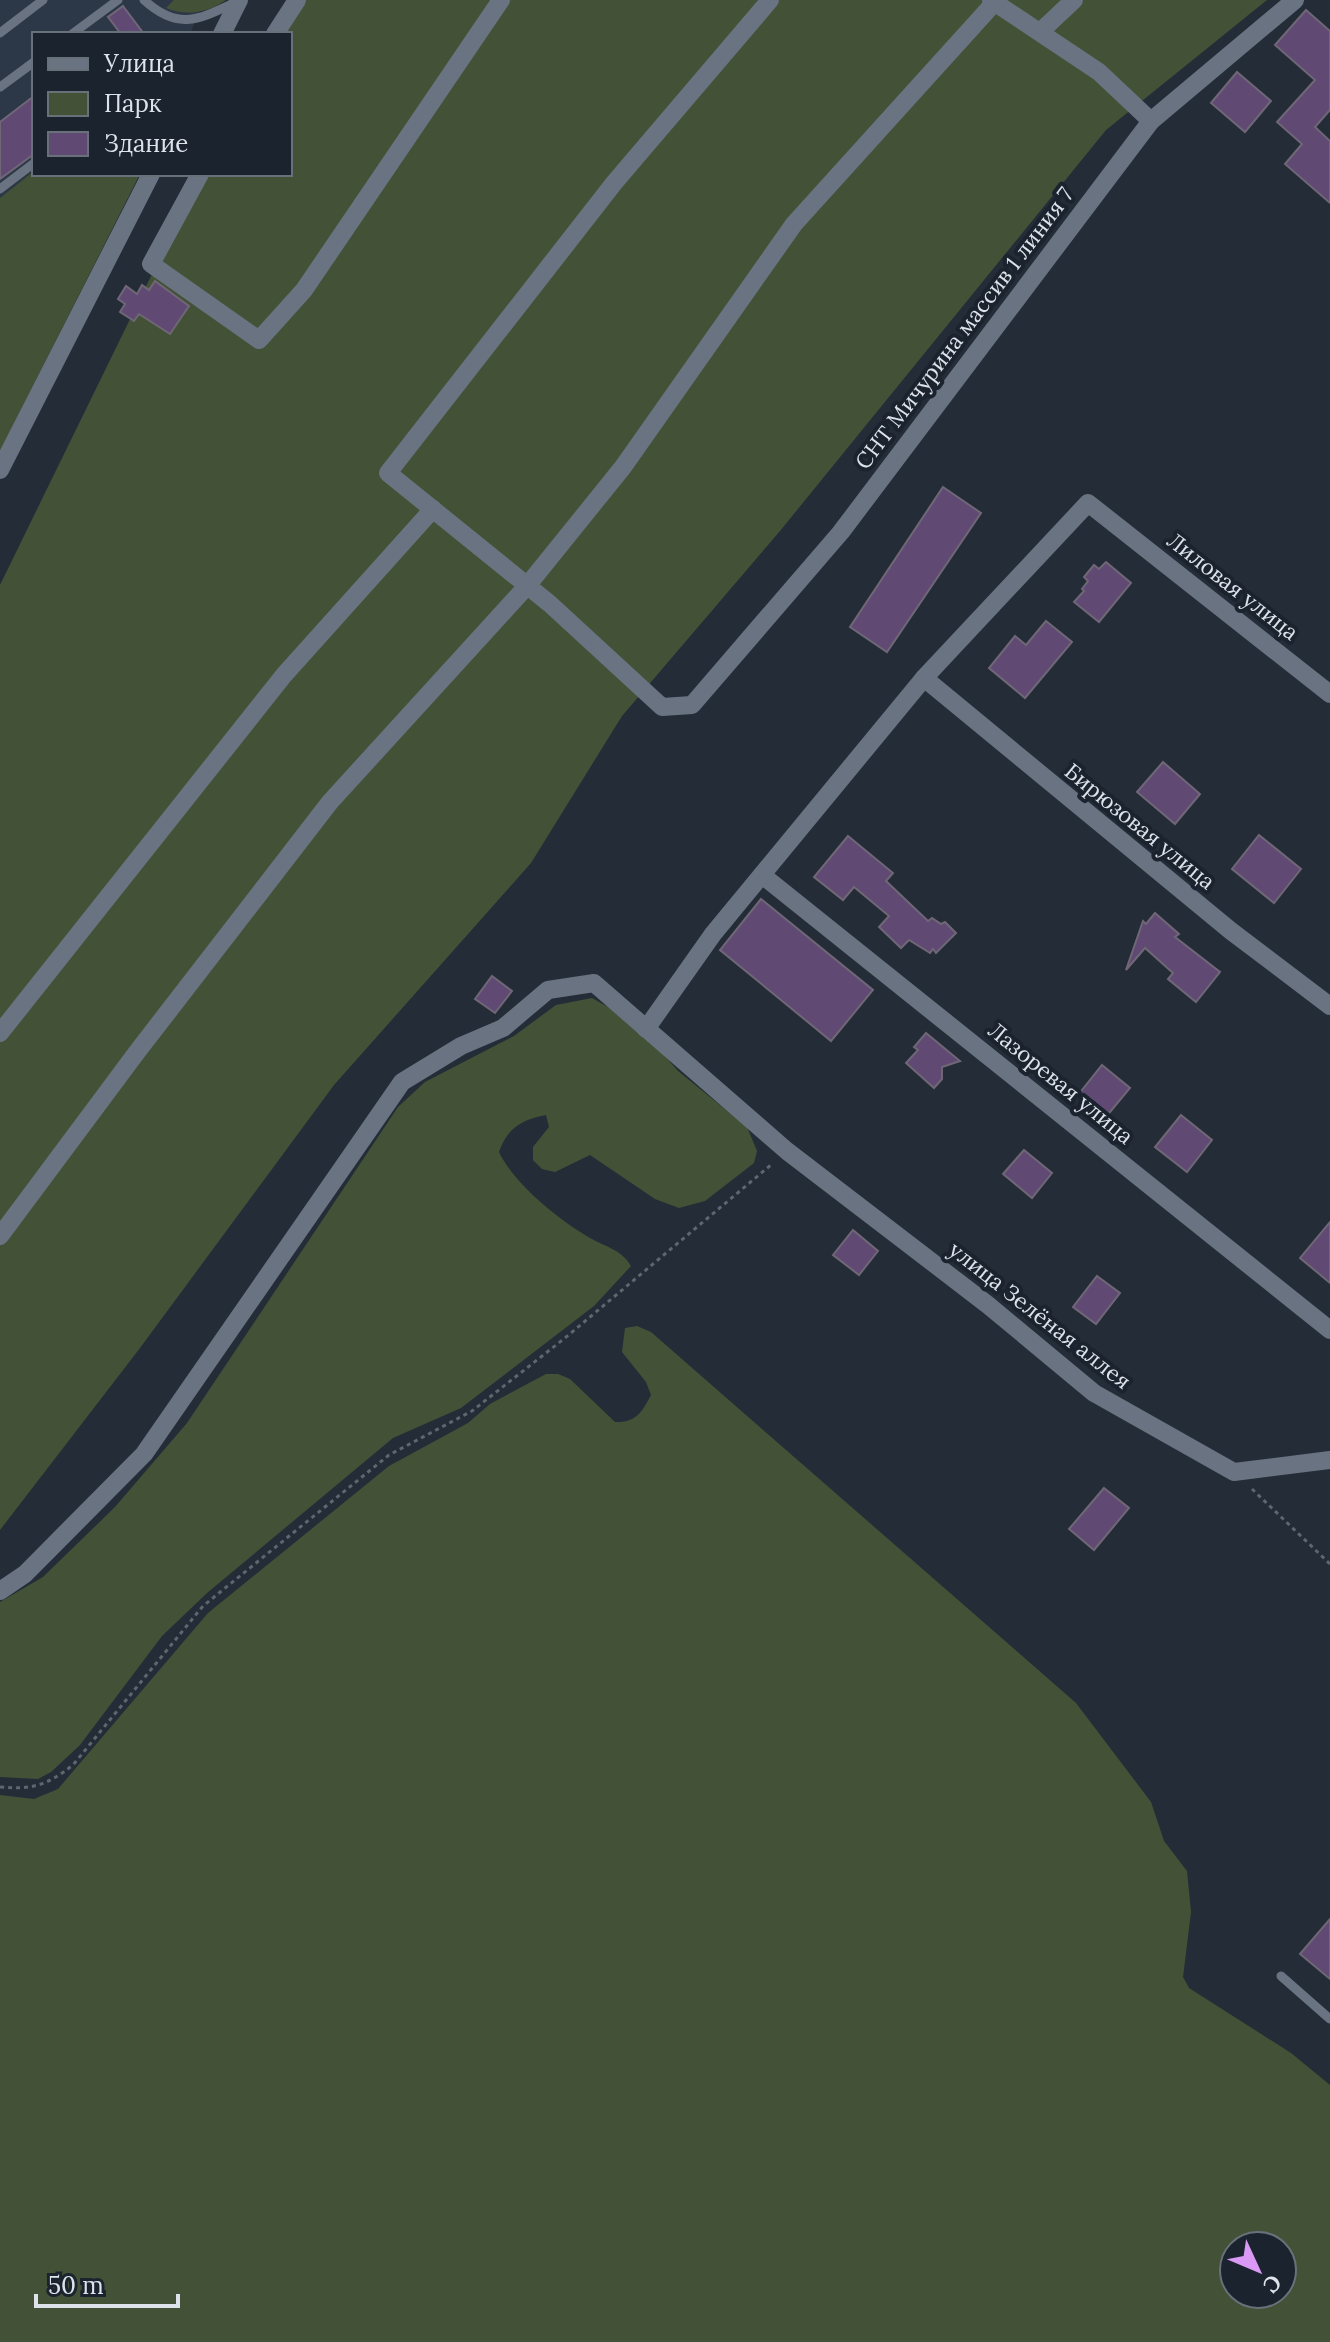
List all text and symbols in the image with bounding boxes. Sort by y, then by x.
legend [32,32,292,176]
text: Улица [103,48,175,79]
text: Парк [104,88,162,119]
text: Здание [104,128,188,159]
street label: СНТ Мичурина массив 1 линия 7 [849,181,1079,475]
street label: Лиловая улица [1162,526,1304,646]
street label: Бирюзовая улица [1059,757,1221,895]
street label: Лазоревая улица [983,1016,1139,1150]
street label: улица Зелёная аллея [943,1235,1137,1395]
north arrow [1218,2230,1298,2310]
scale bar [36,2258,178,2308]
text: С [1257,2269,1288,2299]
text: 50 m [48,2270,104,2301]

